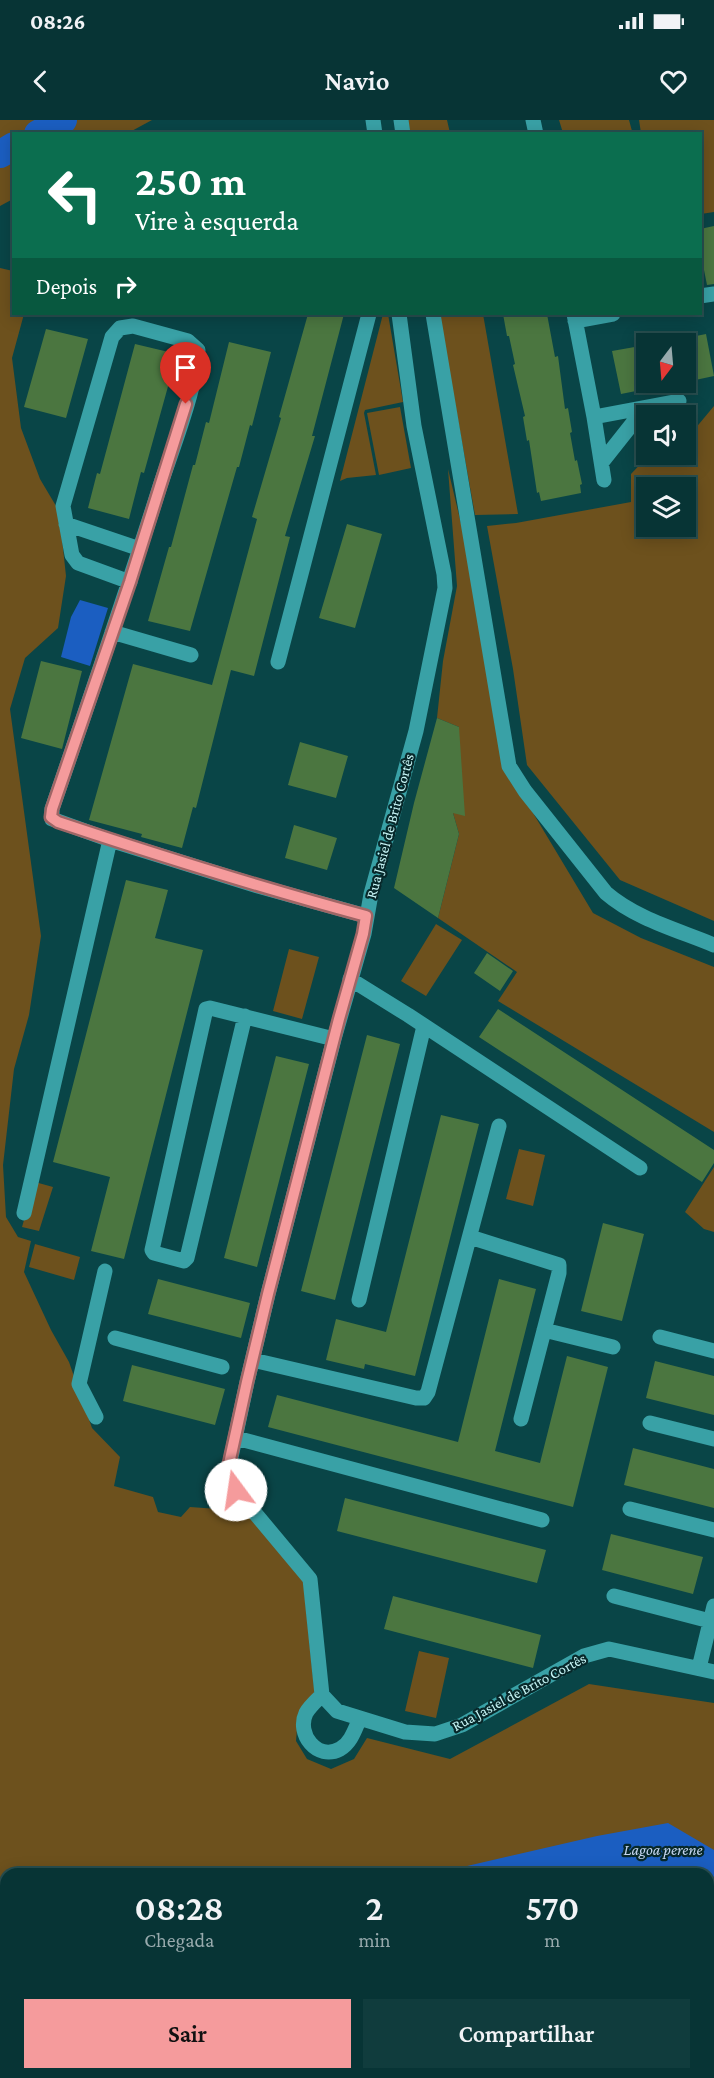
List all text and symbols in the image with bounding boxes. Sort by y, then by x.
text: 08:26 [30,9,86,34]
icon: back [24,65,57,98]
icon: heart [657,65,690,98]
text: Navio [325,66,389,96]
icon: left [36,156,114,234]
text: 250 m [135,157,246,204]
text: Vire à esquerda [135,206,299,236]
icon: right [109,270,142,303]
text: Depois [36,274,97,299]
north arrow [636,333,696,393]
map controls [636,333,696,537]
pin [160,342,211,404]
icon: arrive [169,351,202,384]
button: sound [636,405,696,465]
button: layers [636,477,696,537]
street label: Rua Jasiel de Brito Cortês [363,752,418,900]
position arrow [204,1458,268,1522]
street label: Rua Jasiel de Brito Cortês [449,1650,589,1735]
water label: Lagoa perene [623,1841,703,1859]
text: 08:28 [135,1888,224,1928]
text: 2 [366,1888,383,1928]
text: 570 [525,1888,579,1928]
text: Chegada [144,1929,214,1951]
text: min [358,1929,391,1951]
text: m [544,1929,560,1951]
button: Sair [24,1999,351,2068]
button: Compartilhar [363,1999,690,2068]

